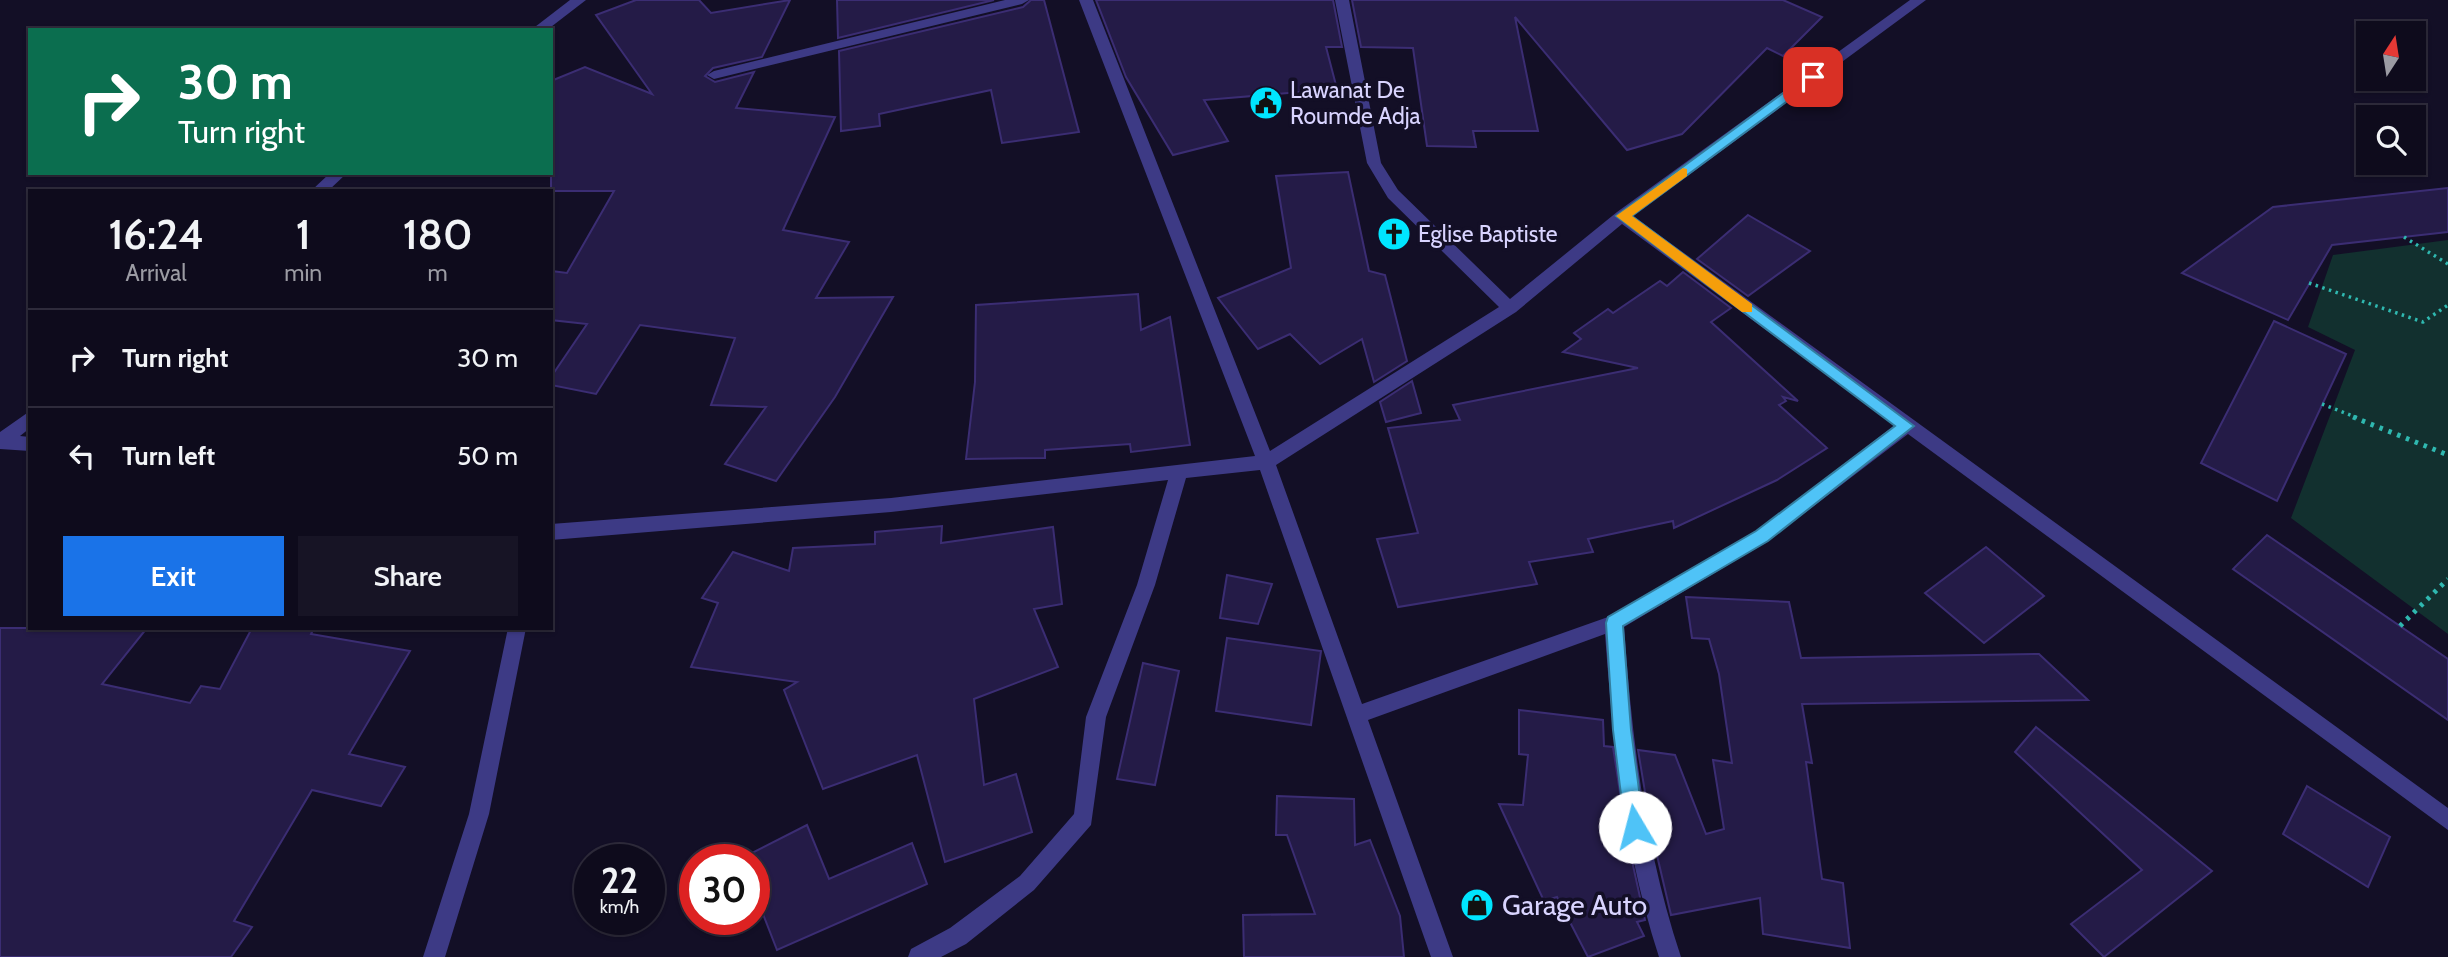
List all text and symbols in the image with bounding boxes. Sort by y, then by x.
north arrow [2356,21,2426,91]
map controls [2356,21,2426,175]
pin [1783,47,1843,107]
text: 30 m [178,52,293,111]
icon: right [63,56,154,147]
icon: arrive [1794,58,1832,96]
place label: Lawanat De Roumde Adja [1290,76,1421,130]
public building icon: Lawanat De Roumde Adja [1247,84,1285,122]
button: search [2356,105,2426,175]
text: Turn right [178,112,305,151]
text: 16:24 [109,208,204,260]
text: 1 [296,208,311,260]
text: 180 [403,208,472,260]
church icon: Eglise Baptiste [1375,215,1413,253]
place label: Eglise Baptiste [1418,220,1558,248]
text: Arrival [126,259,187,287]
text: min [284,259,322,287]
text: m [427,259,448,287]
icon: right [63,339,101,377]
text: Turn right [122,342,228,374]
text: 30 m [457,342,518,374]
icon: left [63,437,101,475]
text: Turn left [122,440,215,472]
text: 50 m [457,440,518,472]
button: Exit [63,536,284,616]
button: Share [298,536,518,616]
position arrow [1598,790,1672,864]
speed limit sign: 30 [679,844,770,935]
text: 22 [601,859,638,902]
shop icon: Garage Auto [1458,886,1496,924]
place label: Garage Auto [1502,888,1647,922]
text: km/h [600,896,639,918]

